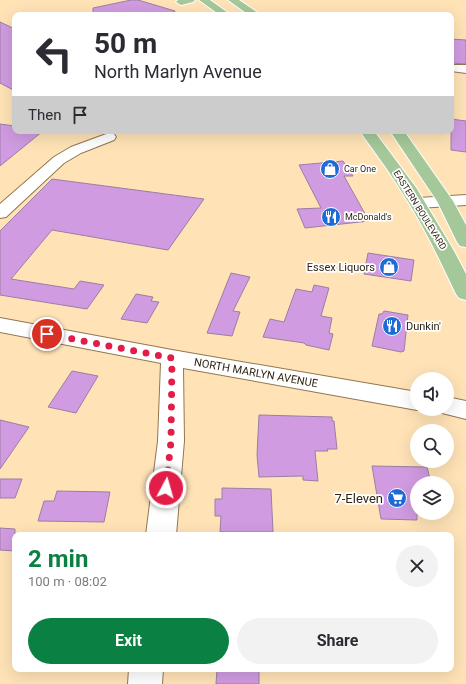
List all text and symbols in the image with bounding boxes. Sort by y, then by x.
text: 50 m [94,27,157,60]
icon: left [28,28,80,80]
text: North Marlyn Avenue [94,61,262,82]
icon: arrive [69,104,91,126]
text: Then [28,106,61,124]
shop icon: Car One [319,158,341,180]
place label: Car One [344,164,376,174]
street label: EASTERN BOULEVARD [392,169,448,251]
restaurant icon: McDonald's [320,206,342,228]
place label: McDonald's [345,212,392,222]
shop icon: Essex Liquors [378,256,400,278]
place label: Essex Liquors [307,261,375,274]
restaurant icon: Dunkin' [381,315,403,337]
pin [30,317,64,351]
place label: Dunkin' [406,320,441,333]
icon: arrive [36,323,58,345]
street label: NORTH MARLYN AVENUE [193,356,319,390]
map controls [410,372,454,520]
button: sound [410,372,454,416]
button: search [410,424,454,468]
position arrow [145,467,187,509]
button: layers [410,476,454,520]
supermarket icon: 7-Eleven [386,487,408,509]
place label: 7-Eleven [334,491,383,506]
text: 2 min [28,545,88,573]
button: close [396,545,438,587]
text: 100 m · 08:02 [28,574,107,589]
button: Exit [28,618,229,664]
button: Share [237,618,438,664]

